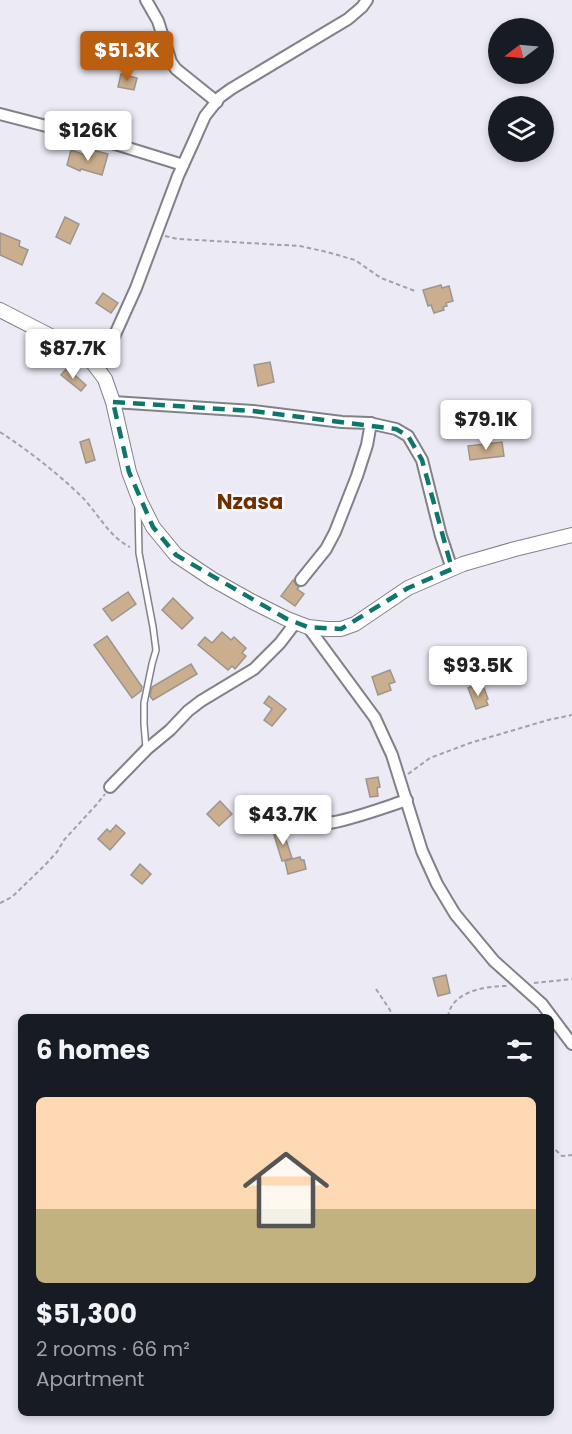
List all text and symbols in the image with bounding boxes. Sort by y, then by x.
north arrow [488,18,554,84]
map controls [488,18,554,162]
pin: $51.3K [78,31,176,82]
text: $51.3K [94,36,160,64]
button: layers [488,96,554,162]
pin: $126K [46,111,130,162]
text: $126K [59,116,117,144]
pin: $87.7K [24,329,122,380]
text: $87.7K [39,334,107,362]
pin: $79.1K [437,400,535,451]
text: $79.1K [454,405,518,433]
district label: Nzasa [217,487,283,516]
pin: $93.5K [429,646,527,697]
text: $93.5K [443,651,513,679]
pin: $43.7K [234,795,332,846]
text: $43.7K [248,800,318,828]
text: 6 homes [36,1032,150,1068]
icon: filters [503,1034,536,1067]
icon: home [232,1136,340,1244]
text: $51,300 [36,1296,137,1332]
text: 2 rooms · 66 m² [36,1335,190,1363]
text: Apartment [36,1365,144,1393]

